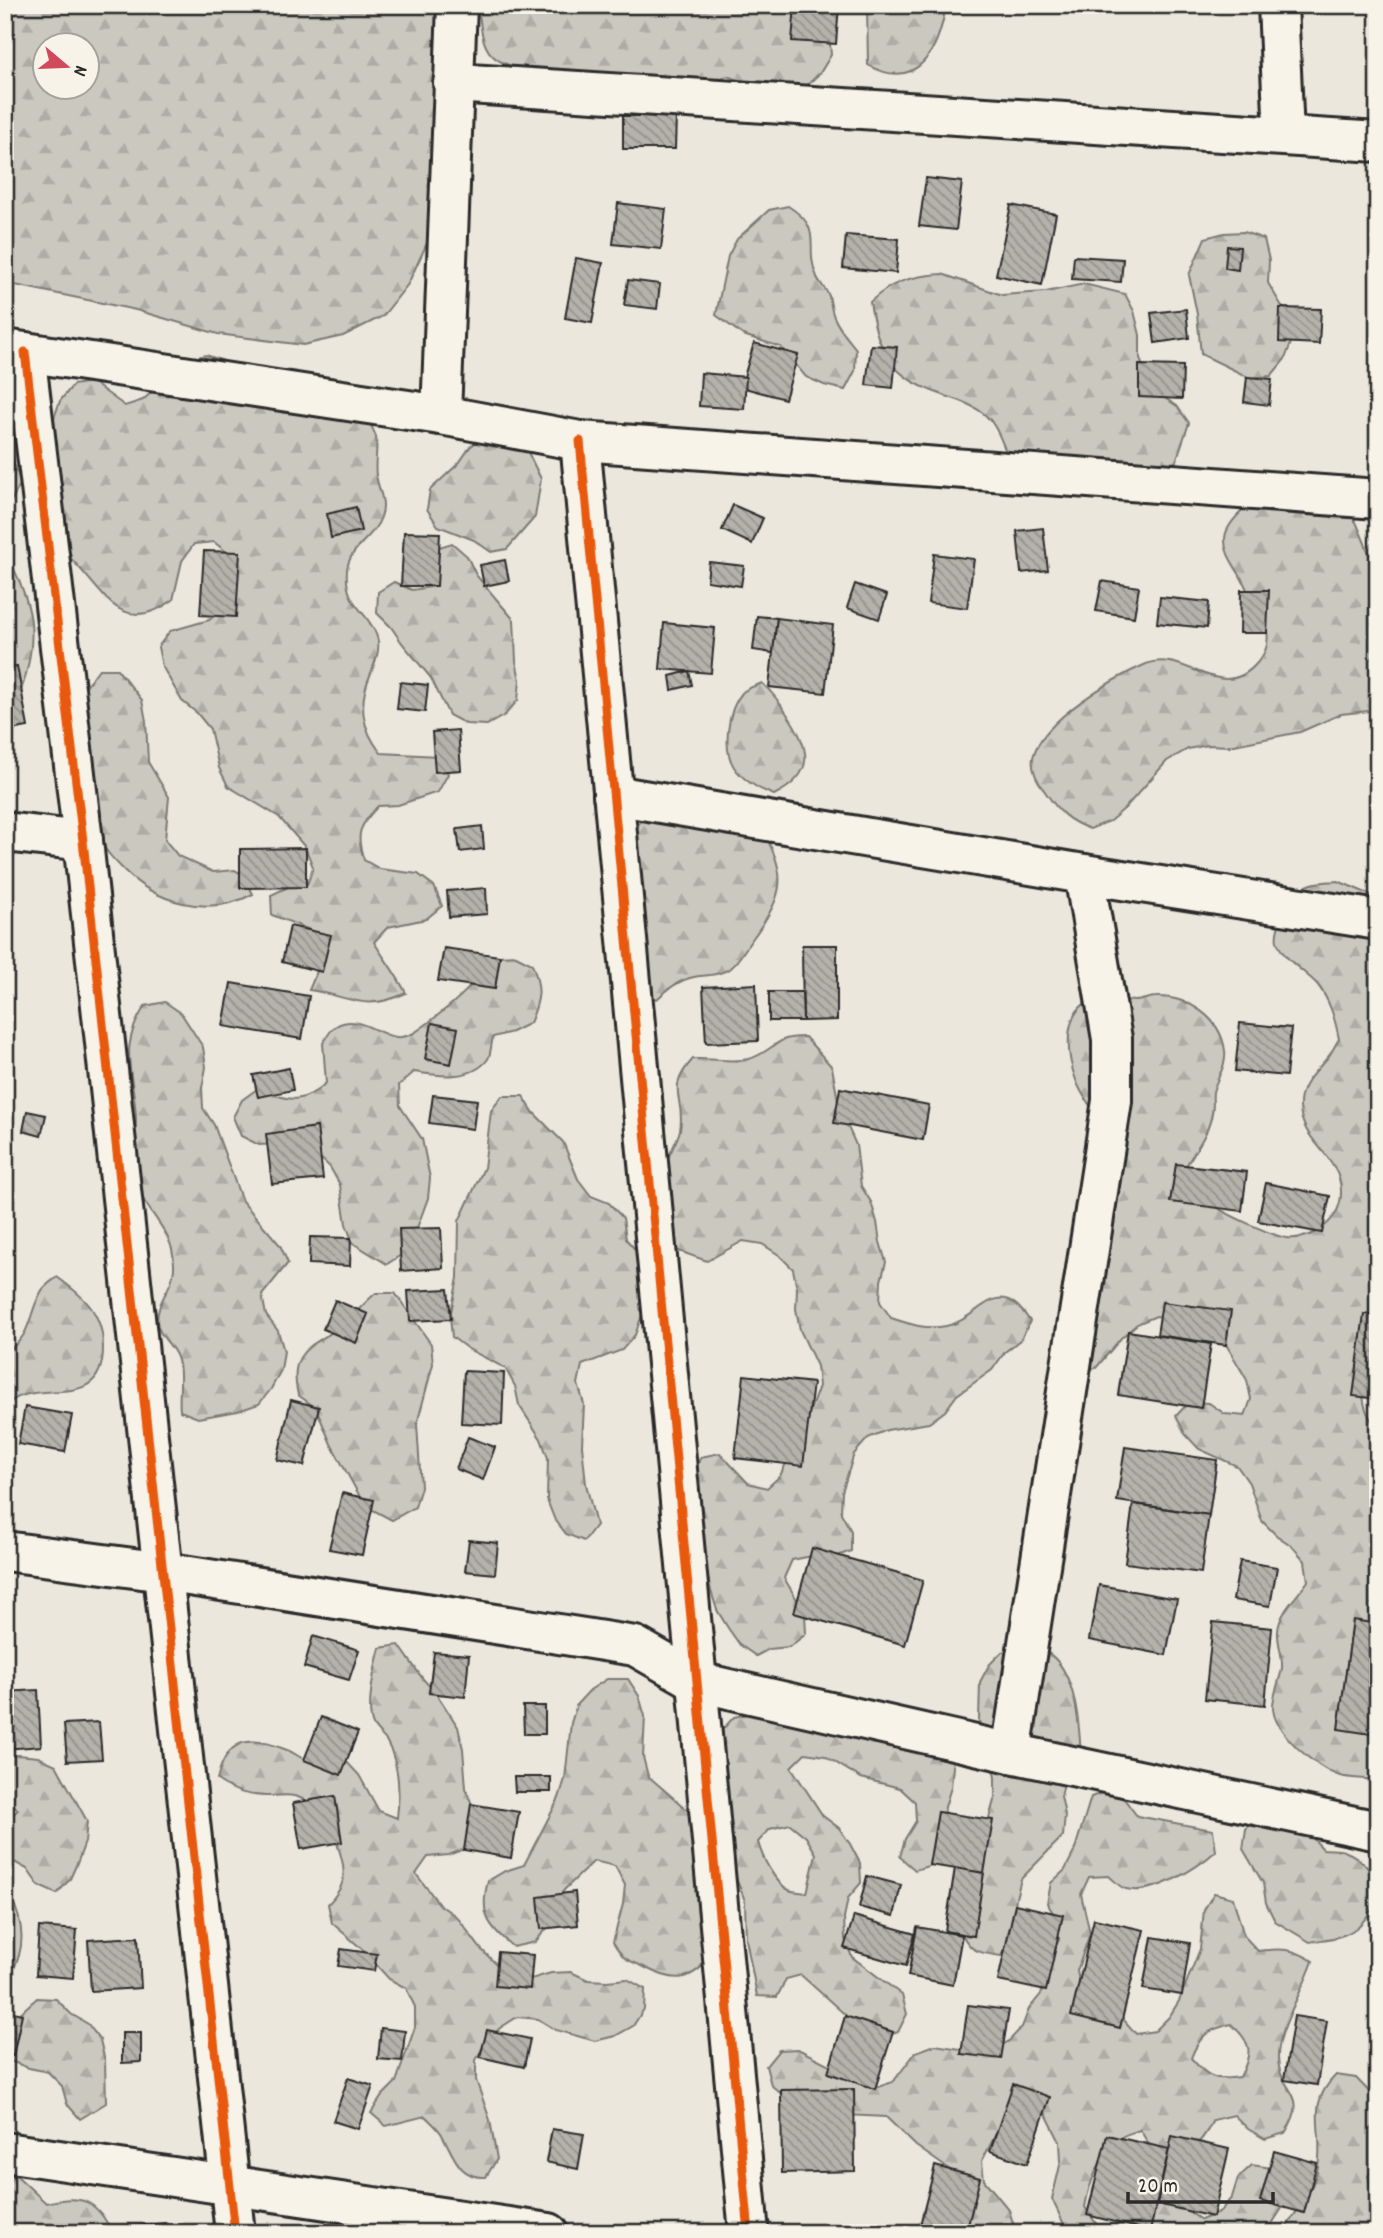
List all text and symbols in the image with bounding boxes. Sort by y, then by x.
north arrow [32,32,102,102]
text: N [64,62,93,79]
scale bar [1128,2161,1273,2205]
text: 20 m [1138,2173,1178,2203]

